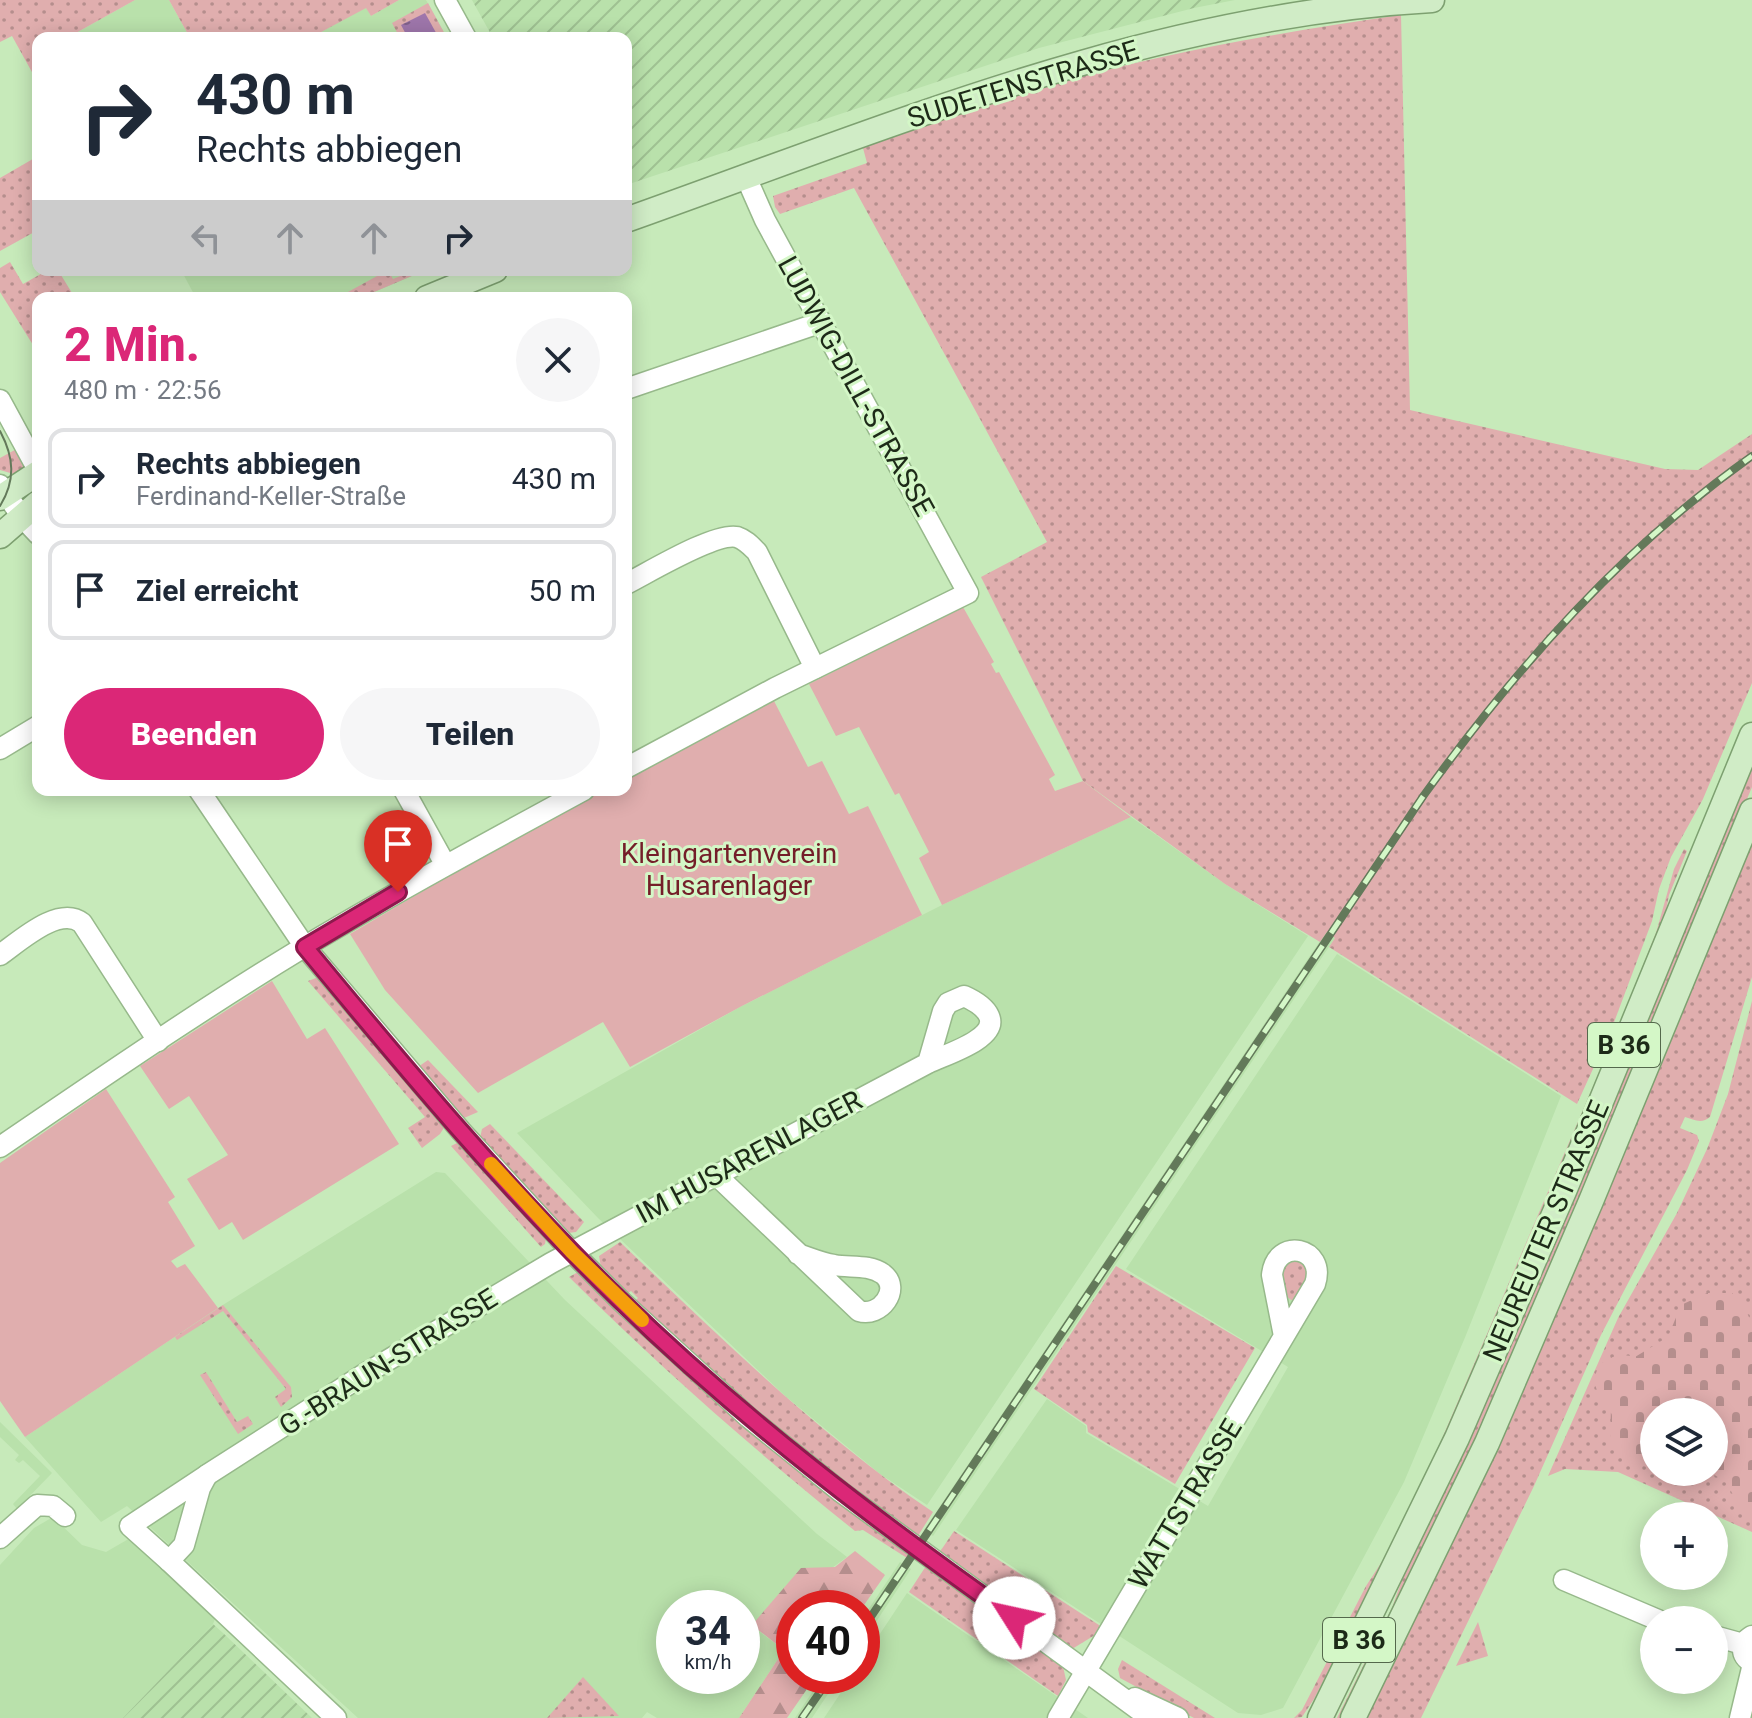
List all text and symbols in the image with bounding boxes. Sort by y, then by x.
street label: SUDETENSTRASSE [903,33,1143,135]
text: 430 m [196,62,355,128]
icon: right [64,64,168,168]
text: Rechts abbiegen [196,129,462,171]
icon: left [184,216,228,260]
icon: ahead [268,216,312,260]
icon: ahead [352,216,396,260]
icon: right [436,216,480,260]
street label: LUDWIG-DILL-STRASSE [771,250,941,522]
text: 2 Min. [64,316,200,373]
button: close [516,318,600,402]
text: 480 m · 22:56 [64,375,222,405]
text: Rechts abbiegen [136,446,361,481]
icon: right [68,456,112,500]
text: 430 m [512,461,596,496]
text: Ferdinand-Keller-Straße [136,481,406,511]
icon: arrive [68,568,112,612]
text: Ziel erreicht [136,573,298,608]
text: 50 m [529,573,596,608]
button: Beenden [64,688,324,780]
button: Teilen [340,688,600,780]
pin [364,810,432,892]
icon: arrive [376,822,420,866]
park label: Kleingartenverein Husarenlager [621,837,837,902]
road number: B 36 [1588,1023,1660,1067]
street label: IM HUSARENLAGER [630,1084,868,1230]
street label: NEUREUTER STRASSE [1476,1096,1616,1366]
street label: G.-BRAUN-STRASSE [273,1282,503,1442]
map controls [1640,1398,1728,1694]
button: layers [1640,1398,1728,1486]
street label: WATTSTRASSE [1121,1413,1249,1595]
button: + [1640,1502,1728,1590]
position arrow [972,1576,1056,1660]
speed limit sign: 40 [776,1590,880,1694]
button: − [1640,1606,1728,1694]
text: 34 [685,1608,731,1655]
road number: B 36 [1323,1618,1395,1662]
text: km/h [685,1650,731,1674]

